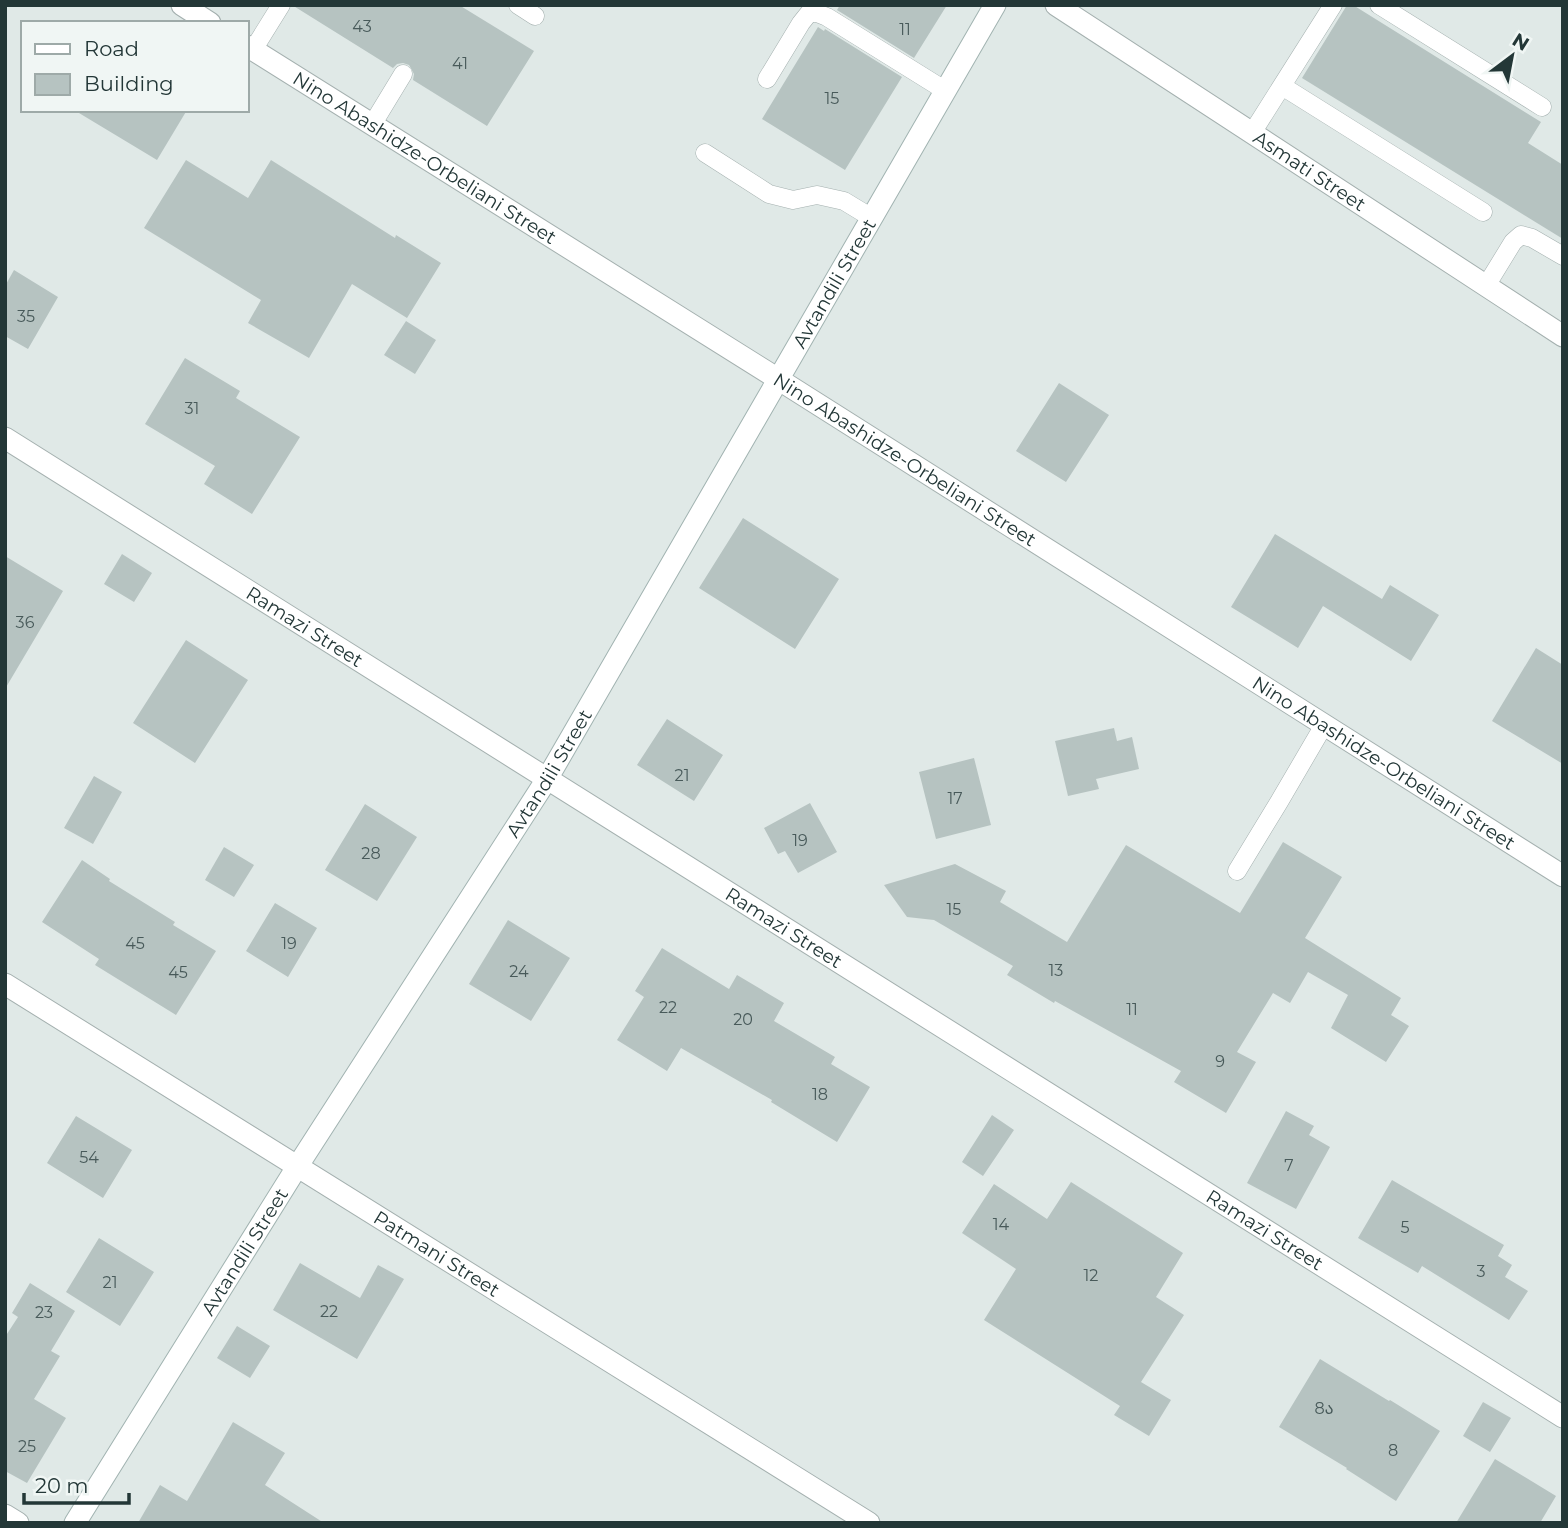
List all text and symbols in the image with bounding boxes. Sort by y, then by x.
house number: 43 [352,17,372,36]
house number: 11 [899,20,911,39]
legend [21,21,248,112]
north arrow [1477,21,1547,91]
text: N [1508,28,1533,56]
text: Road [84,36,139,61]
house number: 41 [452,54,468,73]
street label: Nino Abashidze-Orbeliani Street [289,67,561,249]
text: Building [84,71,174,96]
house number: 15 [825,89,839,108]
street label: Asmati Street [1249,126,1370,216]
street label: Avtandili Street [788,214,881,352]
house number: 35 [17,307,35,326]
street label: Nino Abashidze-Orbeliani Street [769,368,1041,552]
house number: 31 [185,399,199,418]
street label: Ramazi Street [242,581,367,672]
house number: 36 [16,613,35,632]
street label: Nino Abashidze-Orbeliani Street [1248,671,1520,855]
street label: Avtandili Street [501,705,597,842]
house number: 21 [675,766,689,785]
house number: 17 [947,789,963,808]
house number: 19 [792,831,808,850]
house number: 28 [361,844,381,863]
street label: Ramazi Street [721,883,847,973]
house number: 15 [947,900,961,919]
house number: 45 [125,934,145,953]
house number: 19 [281,934,297,953]
house number: 13 [1049,961,1063,980]
house number: 24 [509,962,529,981]
house number: 45 [168,963,188,982]
house number: 22 [659,998,677,1017]
house number: 11 [1126,1000,1138,1019]
house number: 20 [733,1010,753,1029]
house number: 9 [1215,1052,1225,1071]
house number: 18 [812,1085,828,1104]
house number: 54 [79,1148,99,1167]
house number: 7 [1284,1156,1294,1175]
street label: Avtandili Street [196,1184,293,1320]
street label: Ramazi Street [1202,1185,1328,1276]
street label: Patmani Street [369,1206,504,1302]
house number: 14 [993,1215,1010,1234]
house number: 5 [1400,1218,1410,1237]
house number: 3 [1476,1262,1486,1281]
house number: 12 [1084,1266,1098,1285]
house number: 21 [103,1273,117,1292]
house number: 22 [320,1302,338,1321]
house number: 23 [35,1303,53,1322]
house number: 8ა [1315,1399,1334,1418]
house number: 25 [18,1437,36,1456]
house number: 8 [1388,1441,1398,1460]
scale bar [24,1462,130,1506]
text: 20 m [35,1473,89,1498]

